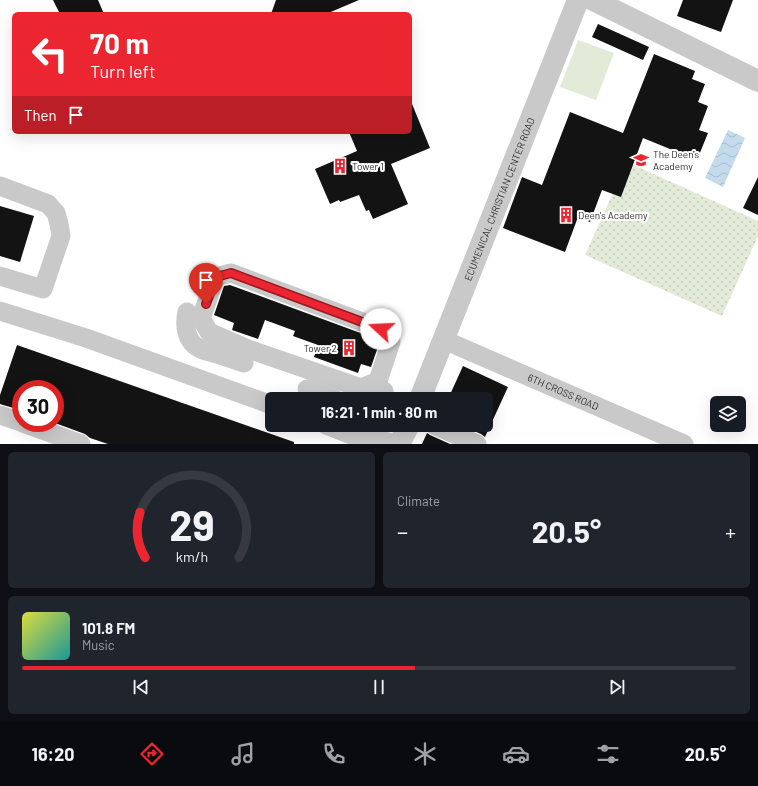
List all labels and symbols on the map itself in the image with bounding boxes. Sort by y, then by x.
street label: ECUMENICAL CHRISTIAN CENTER ROAD [461,116,537,282]
place label: The Deen's Academy [653,148,699,172]
school or university icon: The Deen's Academy [632,151,650,169]
building icon: Tower 1 [331,157,349,175]
place label: Tower 1 [352,160,384,172]
building icon: Deen's Academy [557,206,575,224]
place label: Deen's Academy [578,209,648,221]
pin [189,263,223,304]
position arrow [360,308,402,350]
building icon: Tower 2 [340,339,358,357]
place label: Tower 2 [303,342,337,354]
street label: 6TH CROSS ROAD [526,371,601,412]
speed limit sign: 30 [12,380,64,432]

